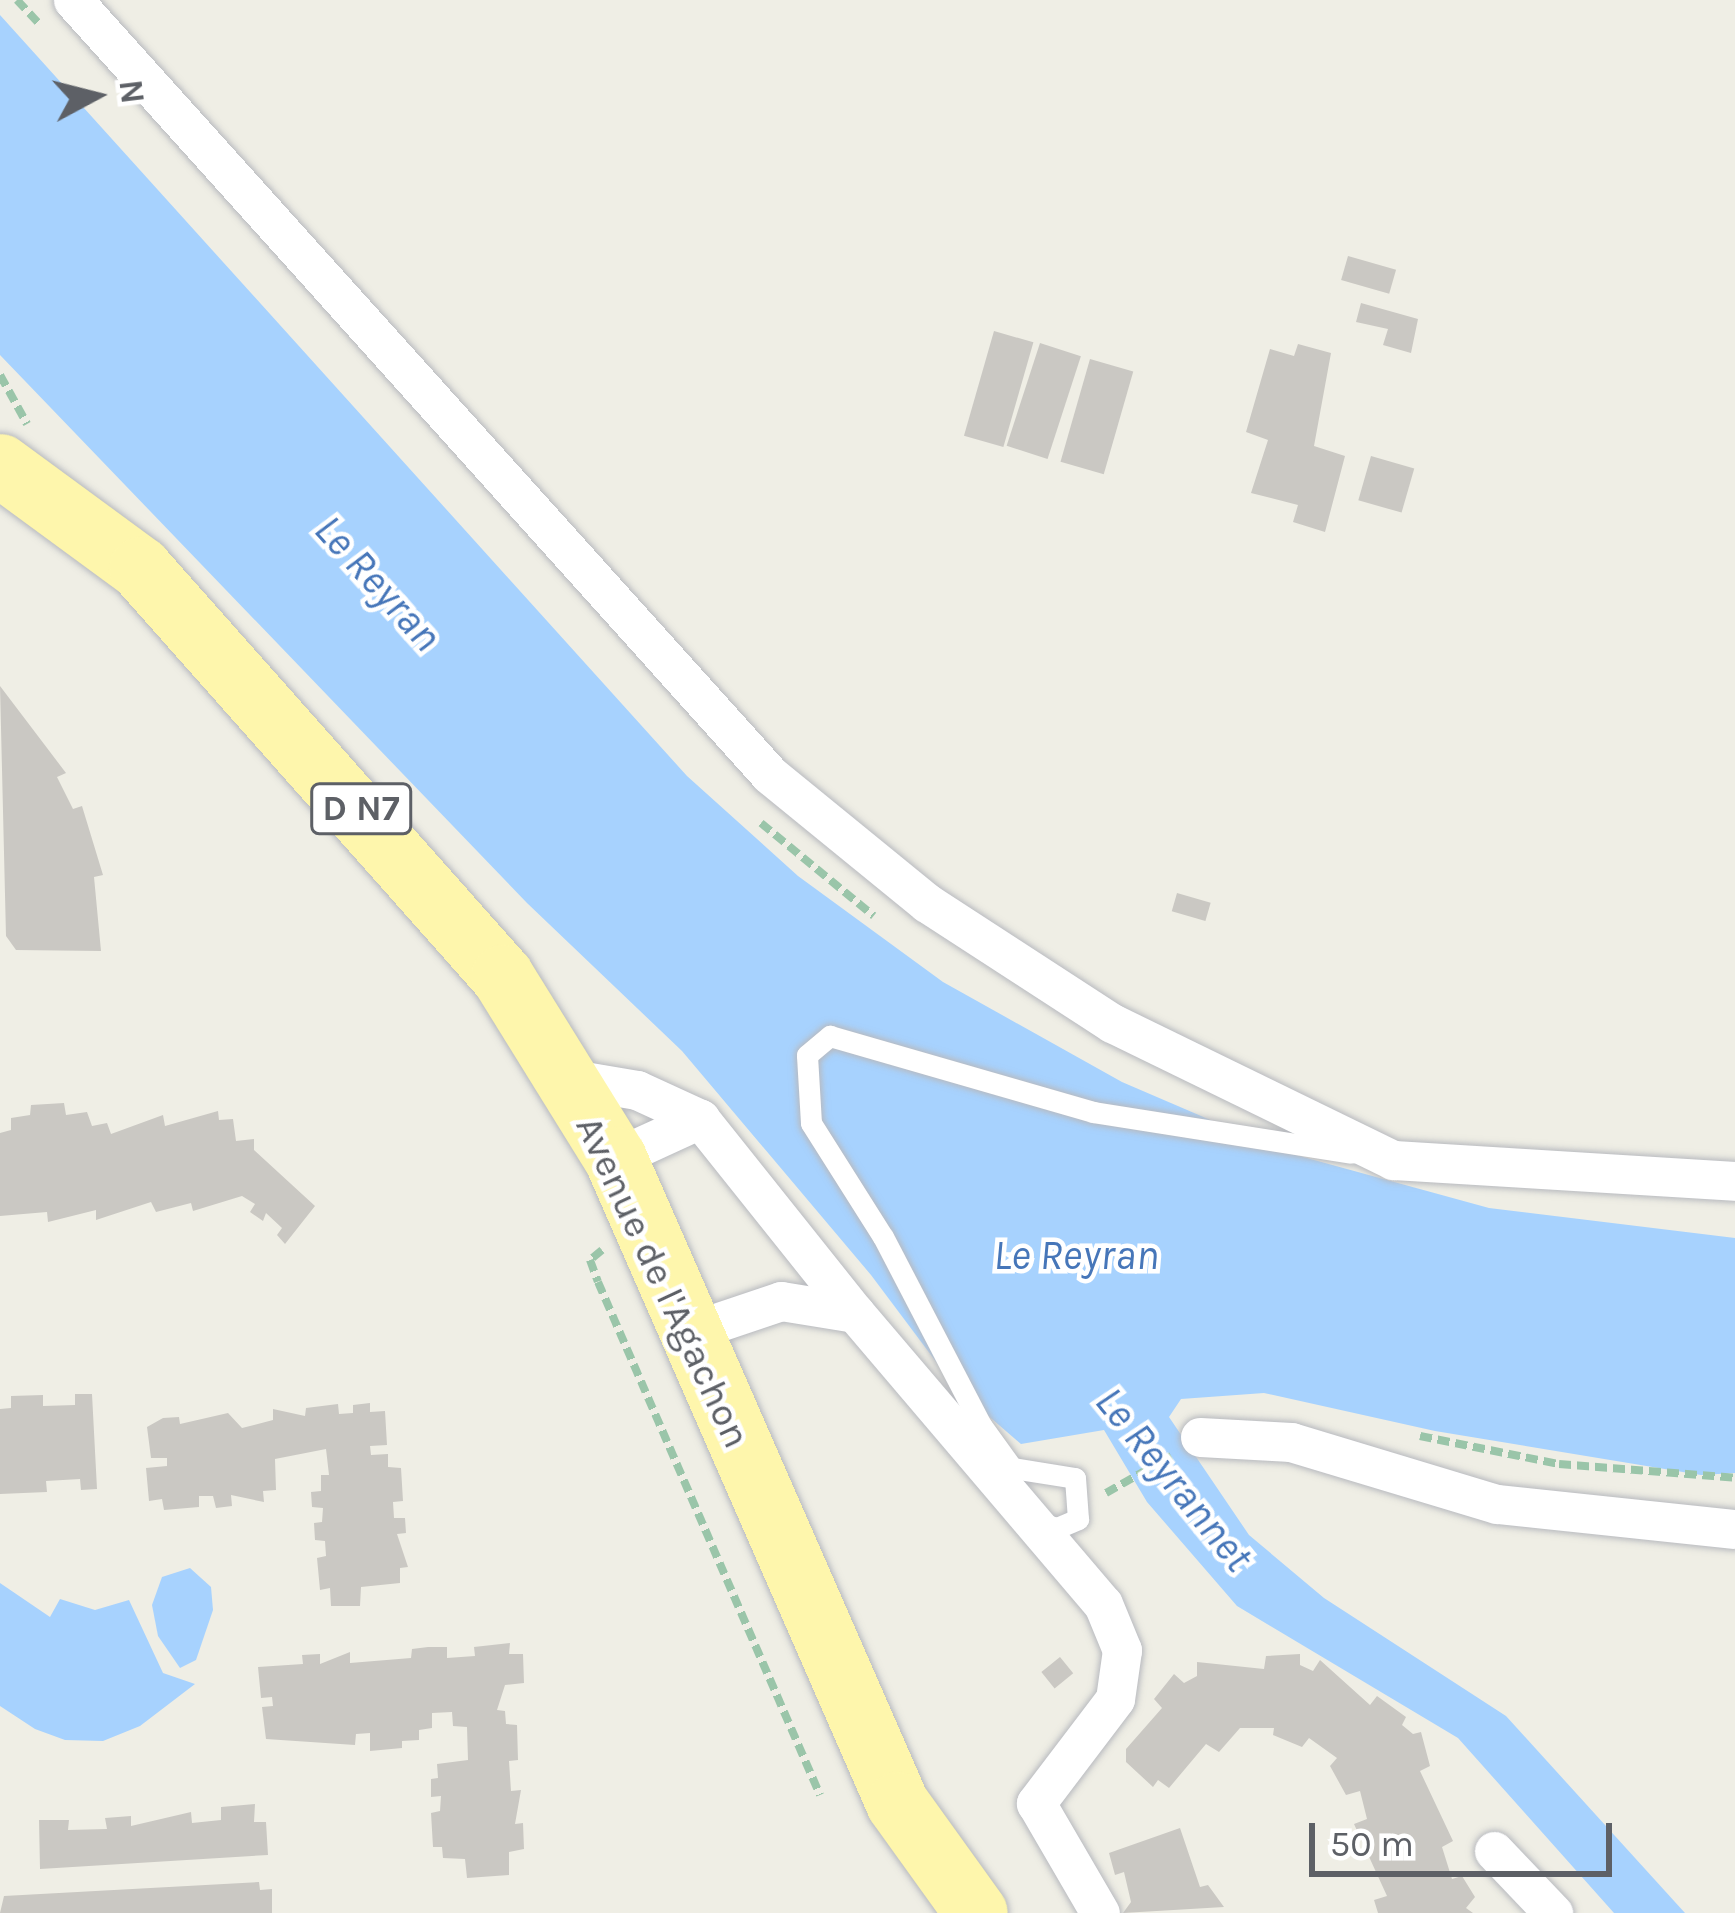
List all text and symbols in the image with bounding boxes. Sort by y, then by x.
north arrow [36,36,156,156]
text: N [111,78,152,106]
water label: Le Reyran [304,505,452,661]
road number: D N7 [310,779,412,839]
street label: Avenue de l'Agachon [566,1109,760,1455]
water label: Le Reyran [993,1230,1159,1280]
water label: Le Reyrannet [1085,1377,1263,1581]
scale bar [1315,1799,1618,1873]
text: 50 m [1330,1823,1414,1865]

